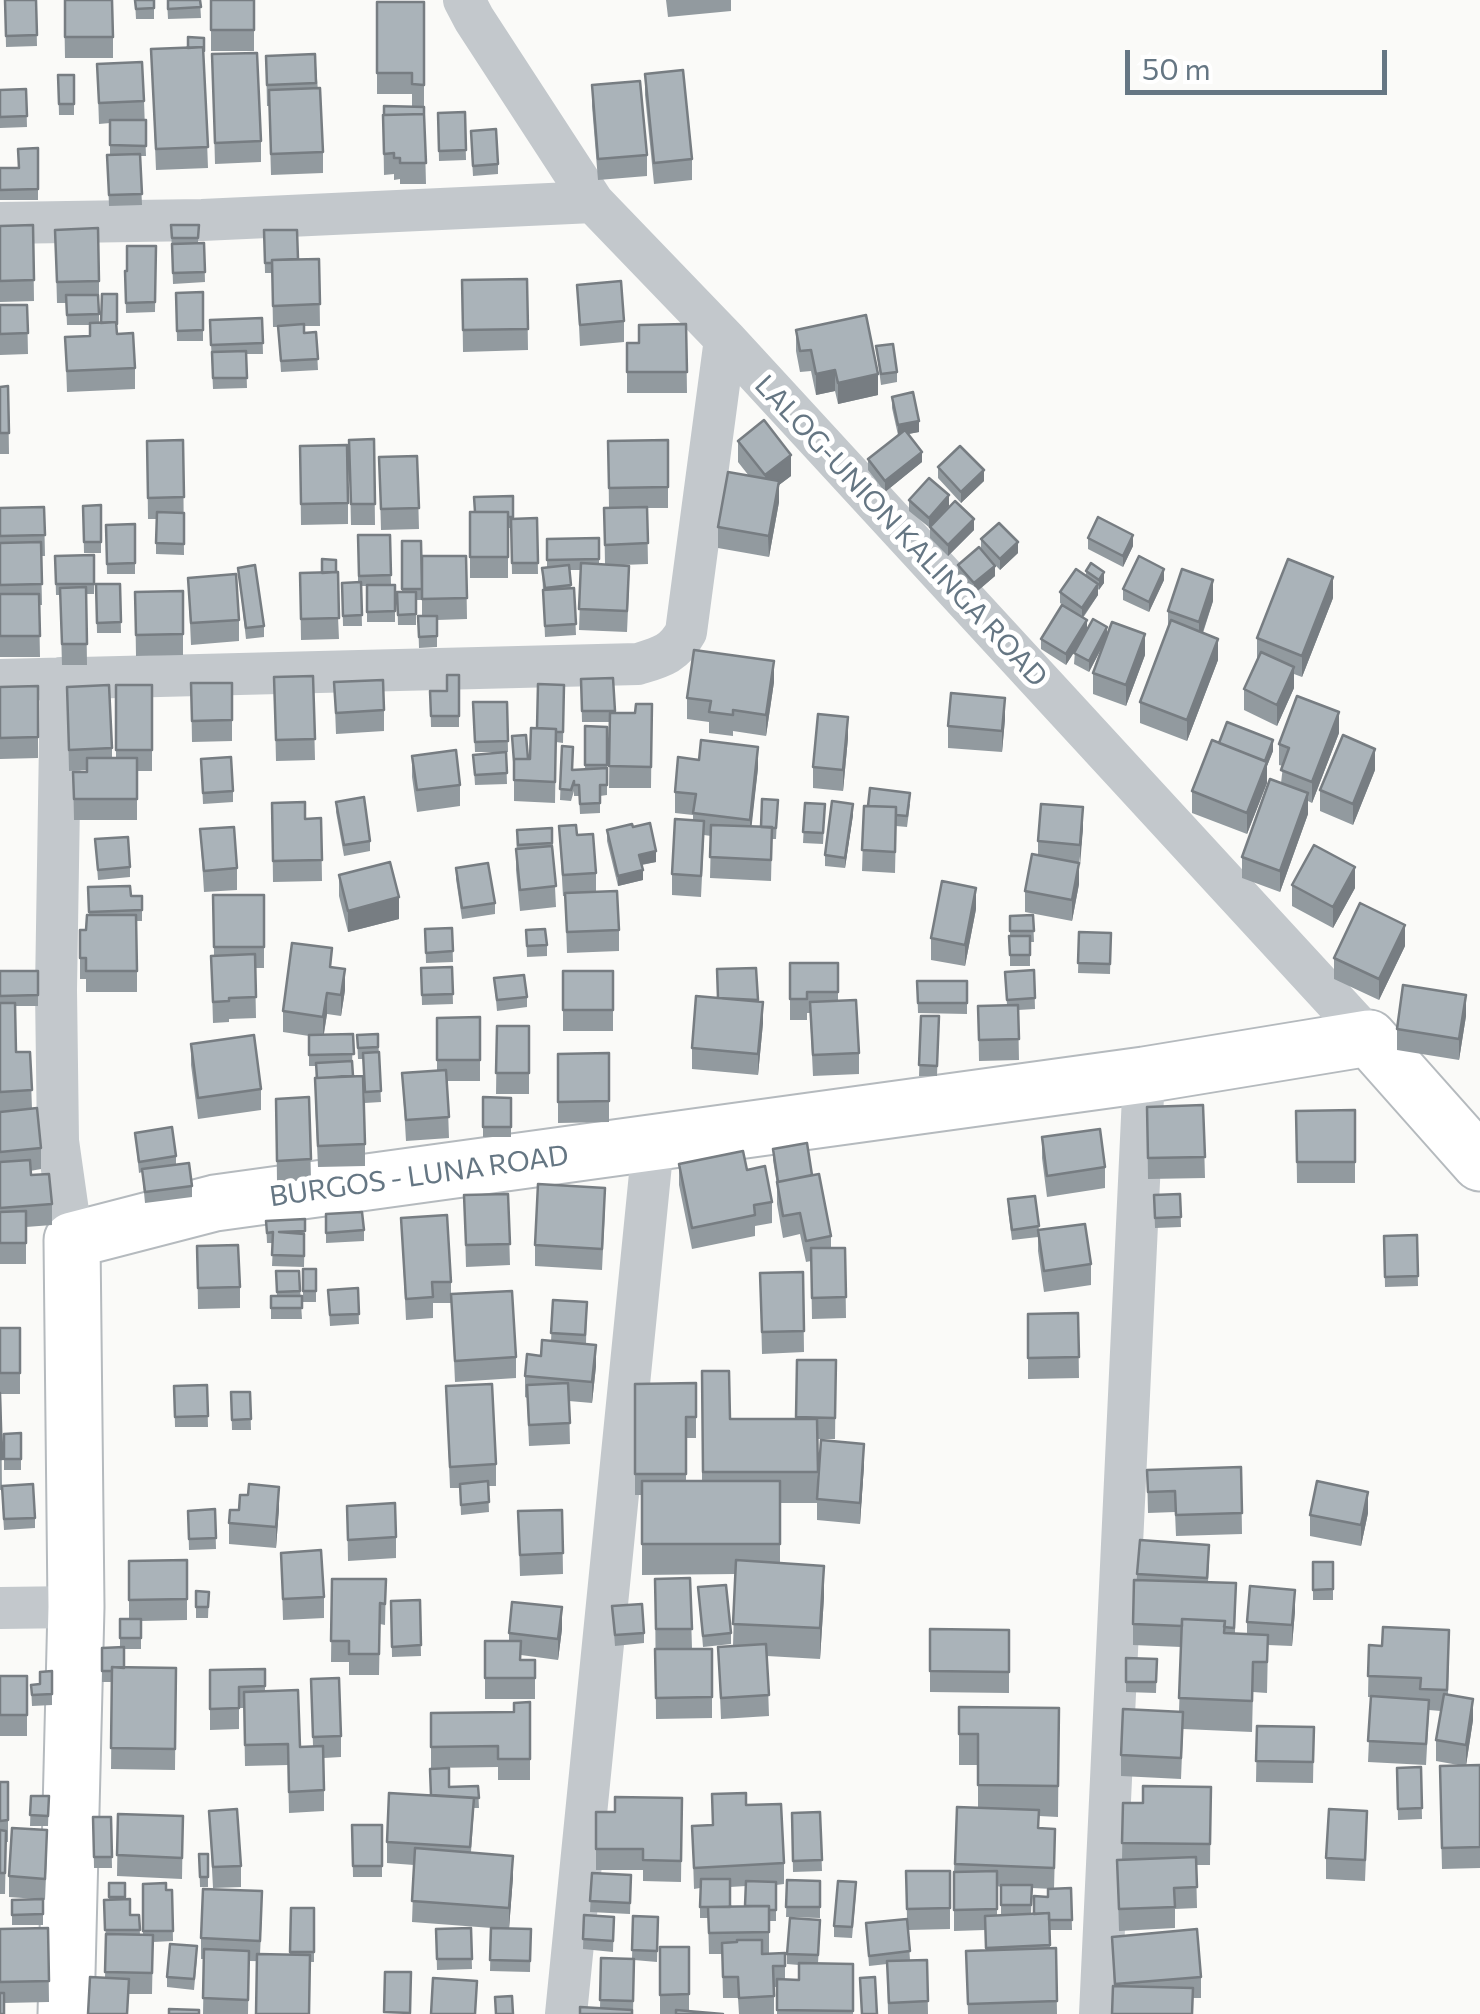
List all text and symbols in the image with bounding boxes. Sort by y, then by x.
scale bar [1130,30,1392,92]
text: 50 m [1142,49,1211,86]
street label: LALOG-UNION KALINGA ROAD [748,368,1054,694]
street label: BURGOS - LUNA ROAD [267,1138,571,1214]

